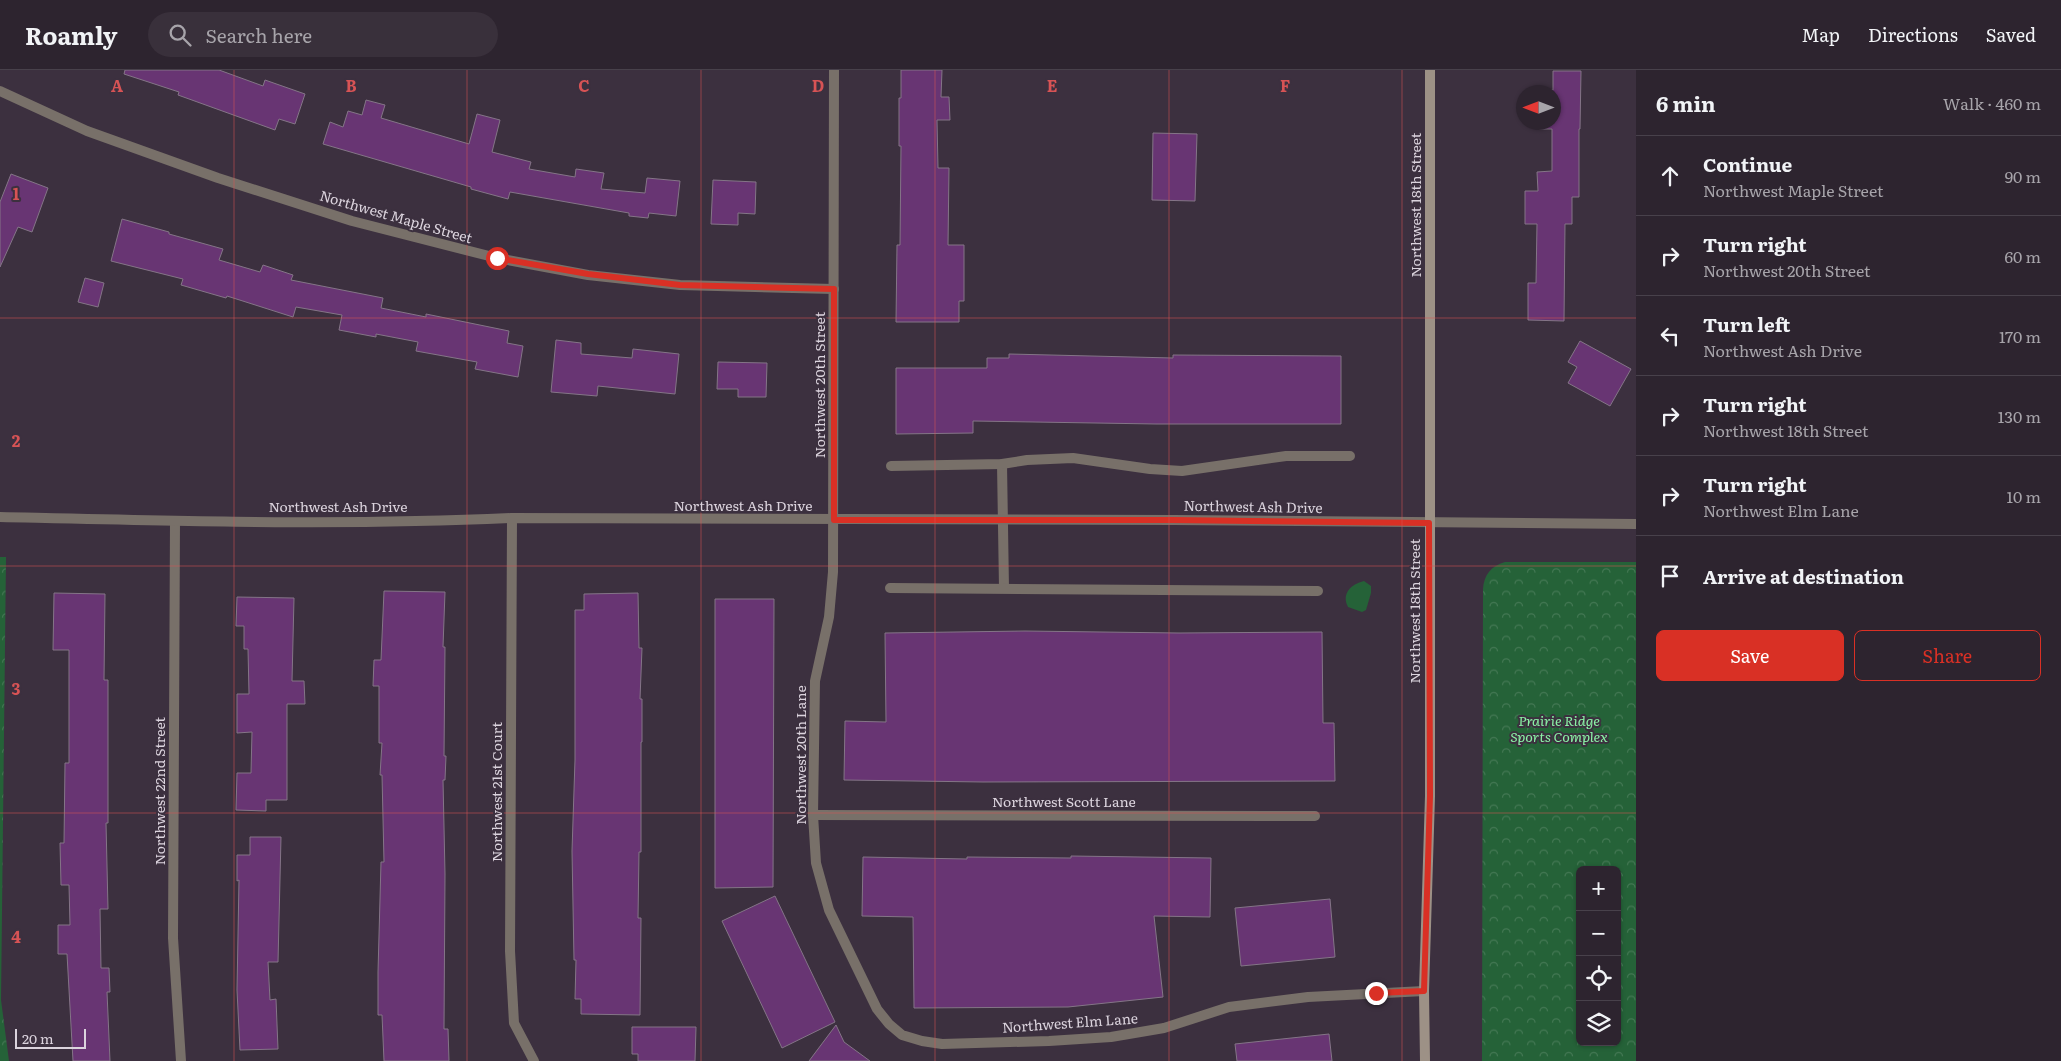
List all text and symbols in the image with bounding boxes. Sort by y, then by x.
search box [148,12,498,57]
text: Roamly [25,17,118,52]
icon: search [166,21,194,49]
text: Search here [206,21,312,49]
text: Map [1802,21,1840,48]
text: Directions [1868,21,1958,48]
text: Saved [1986,21,2036,48]
text: A [111,73,123,97]
text: B [345,73,357,97]
text: C [578,73,590,97]
text: D [812,73,824,97]
text: E [1047,73,1058,97]
text: F [1280,73,1290,97]
north arrow [1516,85,1561,130]
text: 6 min [1656,87,1716,118]
text: Walk · 460 m [1943,91,2041,115]
street label: Northwest 18th Street [1405,132,1425,277]
text: Continue [1703,150,1792,178]
icon: ahead [1656,162,1684,190]
text: 90 m [2005,164,2041,188]
text: Northwest Maple Street [1703,178,1883,202]
text: 1 [13,181,20,205]
street label: Northwest Maple Street [318,185,475,248]
text: Turn right [1703,230,1807,258]
icon: right [1656,242,1684,270]
text: 60 m [2004,244,2041,268]
route start [486,247,509,270]
text: Northwest 20th Street [1703,258,1871,282]
text: Turn left [1703,310,1790,338]
street label: Northwest 20th Street [809,311,829,458]
icon: left [1656,322,1684,350]
text: 170 m [1999,324,2041,348]
text: Northwest Ash Drive [1703,338,1862,362]
text: Turn right [1703,390,1807,418]
icon: right [1656,402,1684,430]
text: 130 m [1998,404,2041,428]
text: Northwest 18th Street [1703,418,1869,442]
text: 2 [12,428,21,452]
text: Turn right [1703,470,1807,498]
icon: right [1656,482,1684,510]
text: 10 m [2007,484,2041,508]
street label: Northwest Ash Drive [673,495,813,515]
street label: Northwest Ash Drive [1183,495,1323,517]
street label: Northwest Ash Drive [268,496,408,516]
text: Northwest Elm Lane [1703,498,1859,522]
street label: Northwest 18th Street [1404,538,1424,683]
icon: arrive [1656,562,1684,590]
text: Arrive at destination [1703,562,1904,590]
button: Save [1656,630,1844,681]
button: Share [1854,630,2041,681]
text: 3 [12,676,21,700]
street label: Northwest 20th Lane [790,685,810,825]
park label: Prairie Ridge Sports Complex [1510,710,1608,746]
street label: Northwest 22nd Street [149,716,169,865]
street label: Northwest 21st Court [486,722,506,862]
street label: Northwest Scott Lane [992,791,1136,811]
map controls [1576,866,1621,1046]
button: + [1576,866,1621,911]
button: − [1576,911,1621,956]
text: 4 [11,924,21,948]
button: locate [1576,956,1621,1001]
route end [1365,982,1388,1005]
button: layers [1576,1001,1621,1046]
street label: Northwest Elm Lane [1001,1007,1139,1037]
scale bar [15,1026,86,1049]
text: 20 m [22,1028,54,1048]

